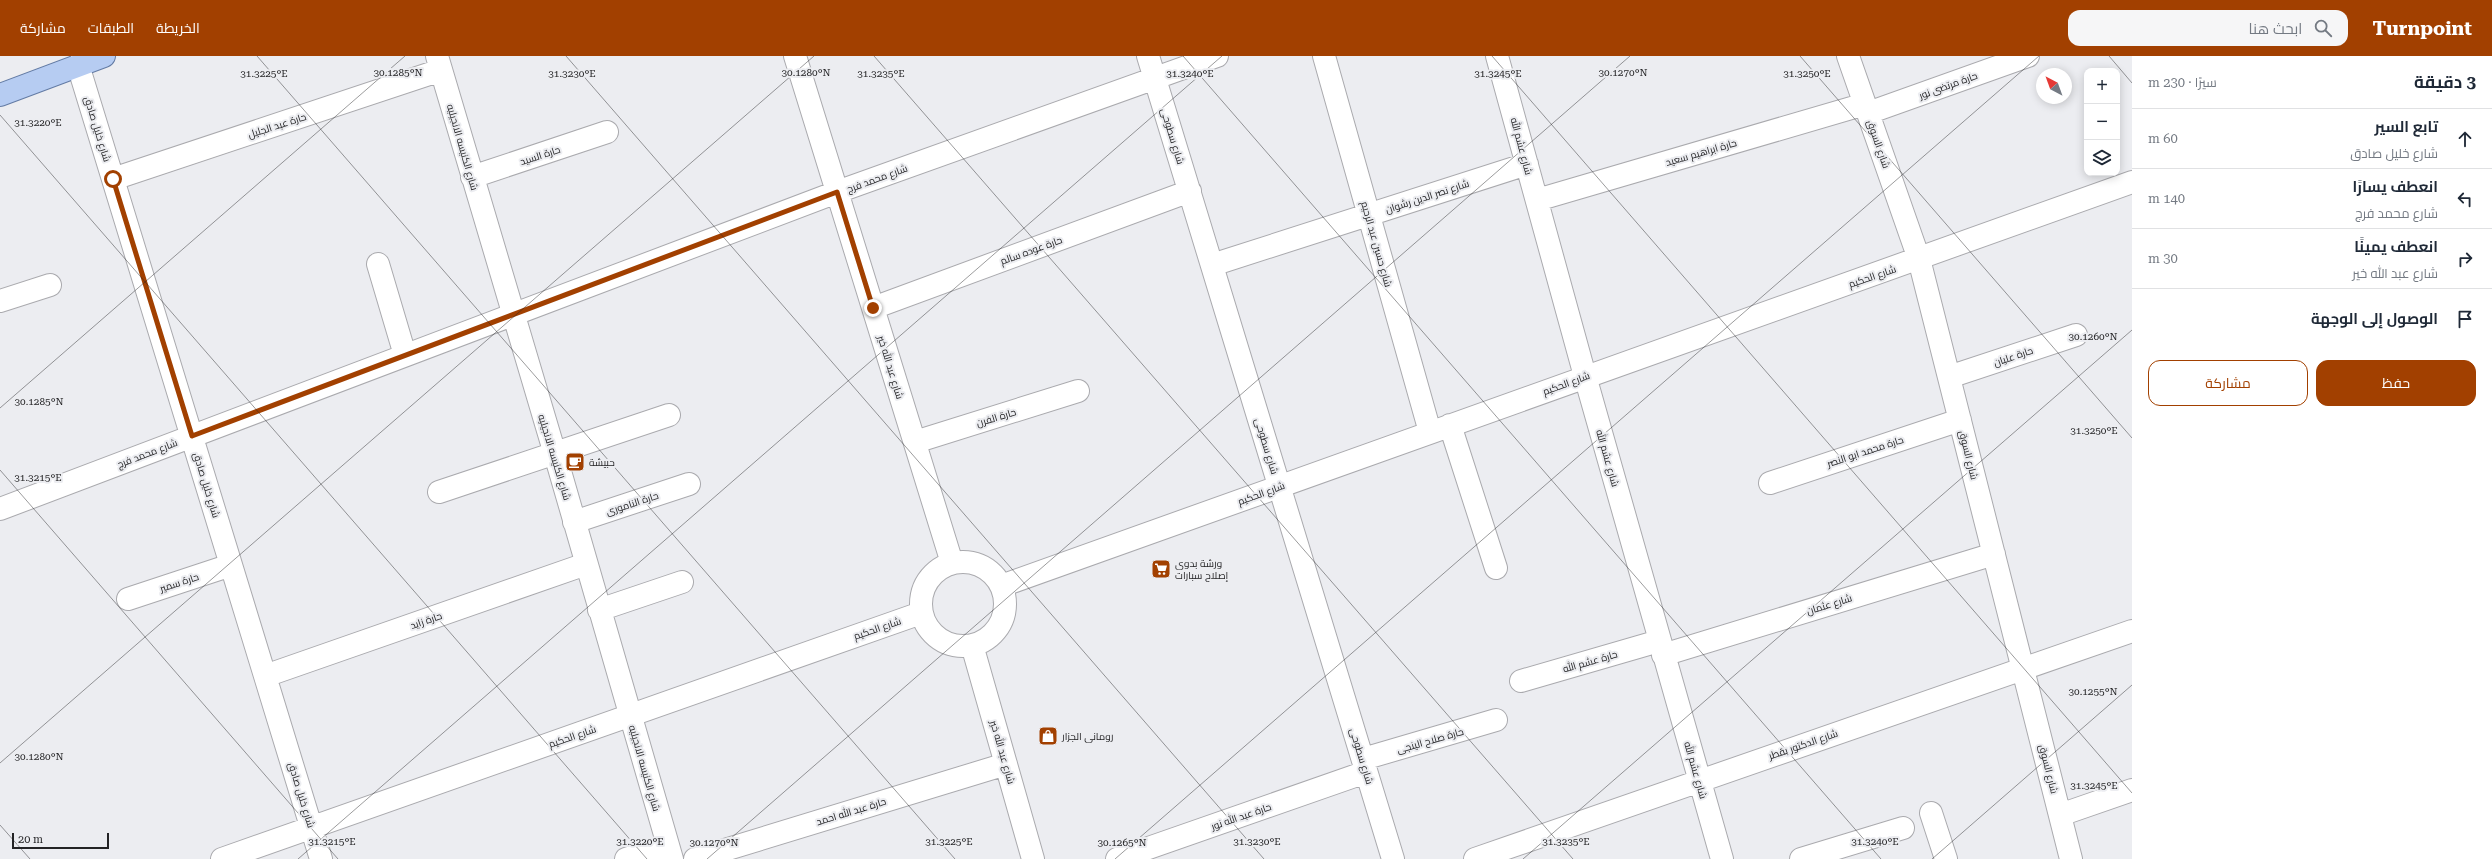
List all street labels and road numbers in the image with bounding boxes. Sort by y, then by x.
street label: حارة مرتضى نور [1916,70,1979,102]
street label: شارع خليل صادق [81,95,113,163]
street label: شارع الكنيسه الانجيليه [444,103,480,192]
street label: شارع سطوحى [1158,107,1186,166]
street label: حارة عبد الجليل [247,111,308,141]
street label: شارع عشم الله [1507,116,1536,176]
street label: شارع السوق [1864,119,1892,170]
street label: حارة ابراهيم سعيد [1664,137,1739,170]
street label: حارة السيد [519,144,562,167]
street label: شارع محمد فرج [845,162,909,195]
street label: شارع نصر الدين رشوان [1384,178,1471,216]
street label: شارع حسين عبد الرحيم [1357,200,1394,289]
street label: حارة عوده سالم [999,234,1064,269]
street label: شارع الحكيم [1847,263,1898,292]
street label: شارع عبد الله خير [874,332,907,401]
street label: حارة عليان [1992,345,2035,369]
street label: شارع الحكيم [1541,370,1592,399]
street label: حارة الفرن [975,406,1018,430]
street label: شارع الكنيسه الانجيليه [535,413,573,502]
street label: شارع سطوحى [1252,417,1280,476]
street label: شارع عشم الله [1592,428,1623,488]
street label: شارع السوق [1956,429,1980,481]
street label: حارة محمد ابو النصر [1825,434,1905,469]
street label: شارع محمد فرج [115,437,179,471]
street label: شارع خليل صادق [190,451,222,519]
street label: شارع الحكيم [1236,480,1287,509]
street label: حارة النامورى [604,490,660,518]
street label: حارة سمير [157,571,200,594]
street label: شارع عثمان [1805,592,1854,618]
street label: حارة زايد [409,610,443,631]
street label: شارع الحكيم [852,615,903,644]
street label: حارة عشم الله [1561,647,1619,676]
street label: شارع عبد الله خير [987,717,1019,786]
street label: شارع الحكيم [547,723,598,752]
street label: شارع الكنيسه الانجيليه [626,724,662,813]
street label: حارة صلاح الينجى [1395,726,1465,756]
street label: شارع سطوحى [1347,727,1375,786]
street label: شارع الدكتور بقطر [1766,727,1839,763]
street label: شارع عشم الله [1680,740,1711,800]
street label: شارع السوق [2036,743,2060,795]
street label: شارع خليل صادق [285,761,317,829]
street label: حارة عبد الله احمد [814,794,887,827]
street label: حارة عبد الله نور [1208,799,1273,832]

